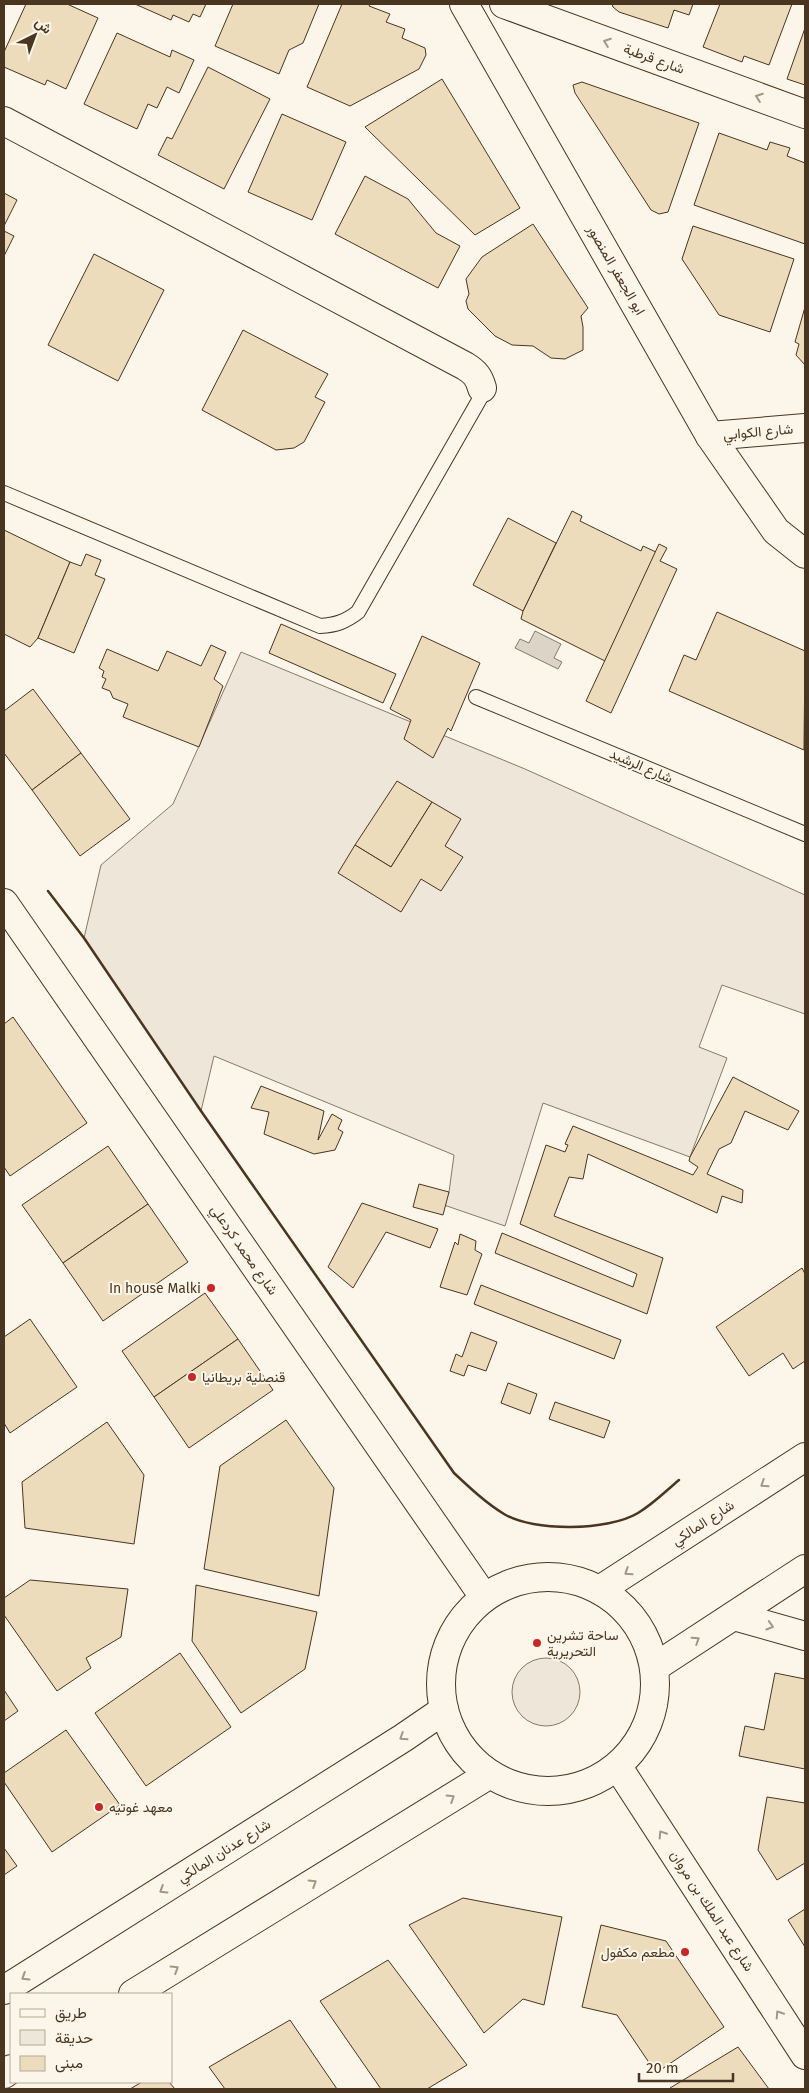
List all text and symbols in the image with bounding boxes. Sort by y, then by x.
north arrow [10,10,60,60]
text: ش [31,14,55,38]
one-way arrow [603,38,611,48]
street label: شارع قرطبة [620,40,687,80]
one-way arrow [756,93,764,103]
street label: ابو الجعفر المنصور [583,221,649,318]
street label: شارع الكوابي [722,420,794,447]
street label: شارع الرشيد [606,745,675,789]
street label: شارع محمد كردعلي [204,1202,281,1300]
place label: In house Malki [109,1280,201,1297]
marker: In house Malki [205,1282,217,1294]
place label: قنصلية بريطانيا [202,1369,285,1386]
marker: قنصلية بريطانيا [186,1371,198,1383]
one-way arrow [761,1478,770,1487]
street label: شارع المالكي [669,1497,739,1552]
one-way arrow [624,1566,634,1575]
one-way arrow [765,1620,774,1631]
place label: ساحة تشرين التحريرية [547,1627,619,1660]
marker: ساحة تشرين التحريرية [531,1637,543,1649]
one-way arrow [691,1637,700,1646]
one-way arrow [400,1731,409,1740]
one-way arrow [446,1795,455,1804]
place label: معهد غوتيه [109,1799,173,1816]
marker: معهد غوتيه [93,1801,105,1813]
street label: شارع عدنان المالكي [174,1816,275,1889]
one-way arrow [658,1830,668,1839]
street label: شارع عبد الملك بن مروان [665,1847,758,1976]
one-way arrow [308,1880,317,1890]
one-way arrow [159,1883,168,1893]
place label: مطعم مكفول [601,1944,675,1962]
marker: مطعم مكفول [679,1946,691,1958]
one-way arrow [169,1965,178,1975]
one-way arrow [22,1970,31,1980]
legend [10,1993,172,2083]
text: طريق [55,2004,87,2023]
one-way arrow [775,2010,785,2019]
text: حديقة [55,2029,93,2047]
scale bar [639,2050,733,2082]
text: مبنى [55,2054,83,2073]
text: 20 m [646,2059,679,2077]

